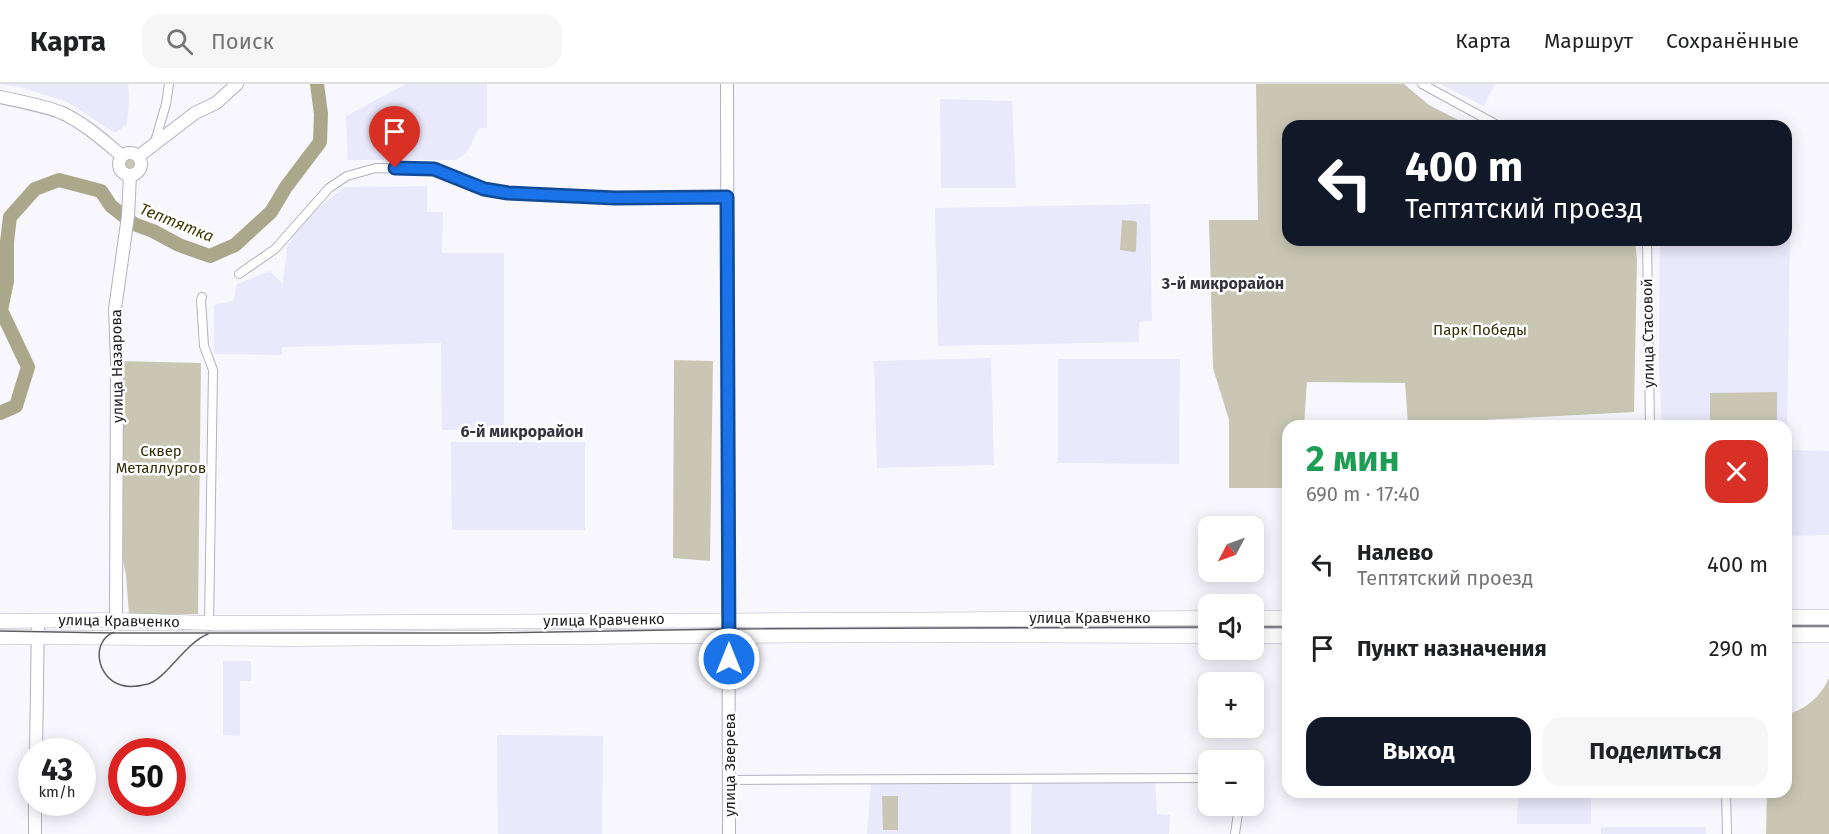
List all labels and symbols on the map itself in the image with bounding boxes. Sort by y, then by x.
pin [369,106,420,168]
water label: Тептятка [137,199,217,246]
district label: 3-й микрорайон [1161,274,1284,293]
street label: улица Стасовой [1638,278,1658,388]
street label: улица Назарова [107,309,127,423]
park label: Парк Победы [1433,321,1527,339]
district label: 6-й микрорайон [461,422,584,441]
park label: Сквер Металлургов [116,442,206,477]
north arrow [1198,516,1264,582]
street label: улица Кравченко [1029,609,1151,627]
street label: улица Кравченко [543,610,665,630]
street label: улица Кравченко [58,611,180,631]
position arrow [697,627,761,691]
street label: улица Зверева [721,713,739,817]
speed limit sign: 50 [108,738,186,816]

